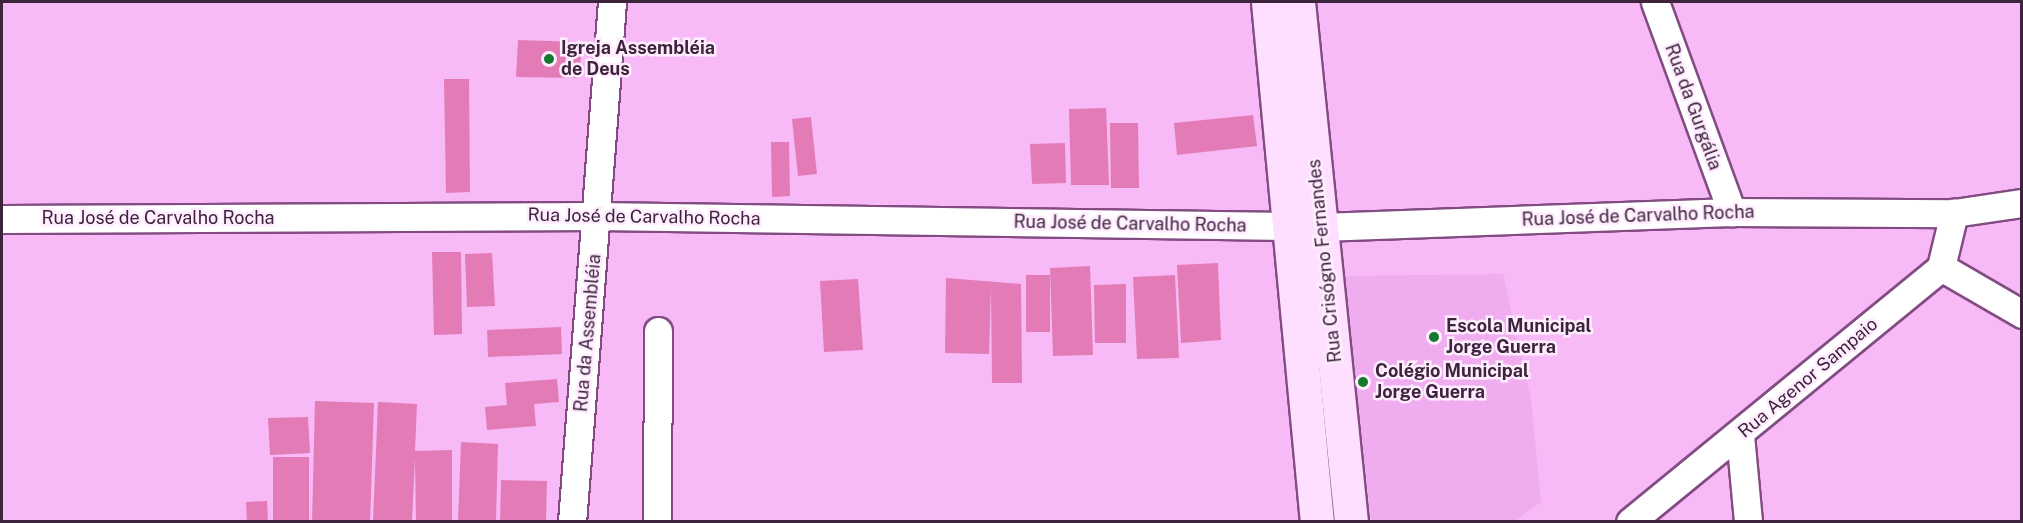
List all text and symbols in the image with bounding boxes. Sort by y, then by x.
place label: Igreja Assembléia de Deus [561,38,715,80]
street label: Rua da Gurgália [1660,41,1726,173]
marker: Igreja Assembléia de Deus [542,52,556,66]
street label: Rua Crisógno Fernandes [1304,158,1346,364]
street label: Rua José de Carvalho Rocha [1521,201,1755,231]
street label: Rua José de Carvalho Rocha [527,204,761,230]
street label: Rua José de Carvalho Rocha [41,207,275,229]
street label: Rua José de Carvalho Rocha [1013,211,1247,237]
street label: Rua da Assembléia [570,253,606,413]
street label: Rua Agenor Sampaio [1734,313,1882,443]
place label: Escola Municipal Jorge Guerra [1446,316,1591,358]
marker: Escola Municipal Jorge Guerra [1427,330,1441,344]
place label: Colégio Municipal Jorge Guerra [1375,361,1529,404]
marker: Colégio Municipal Jorge Guerra [1356,375,1370,389]

